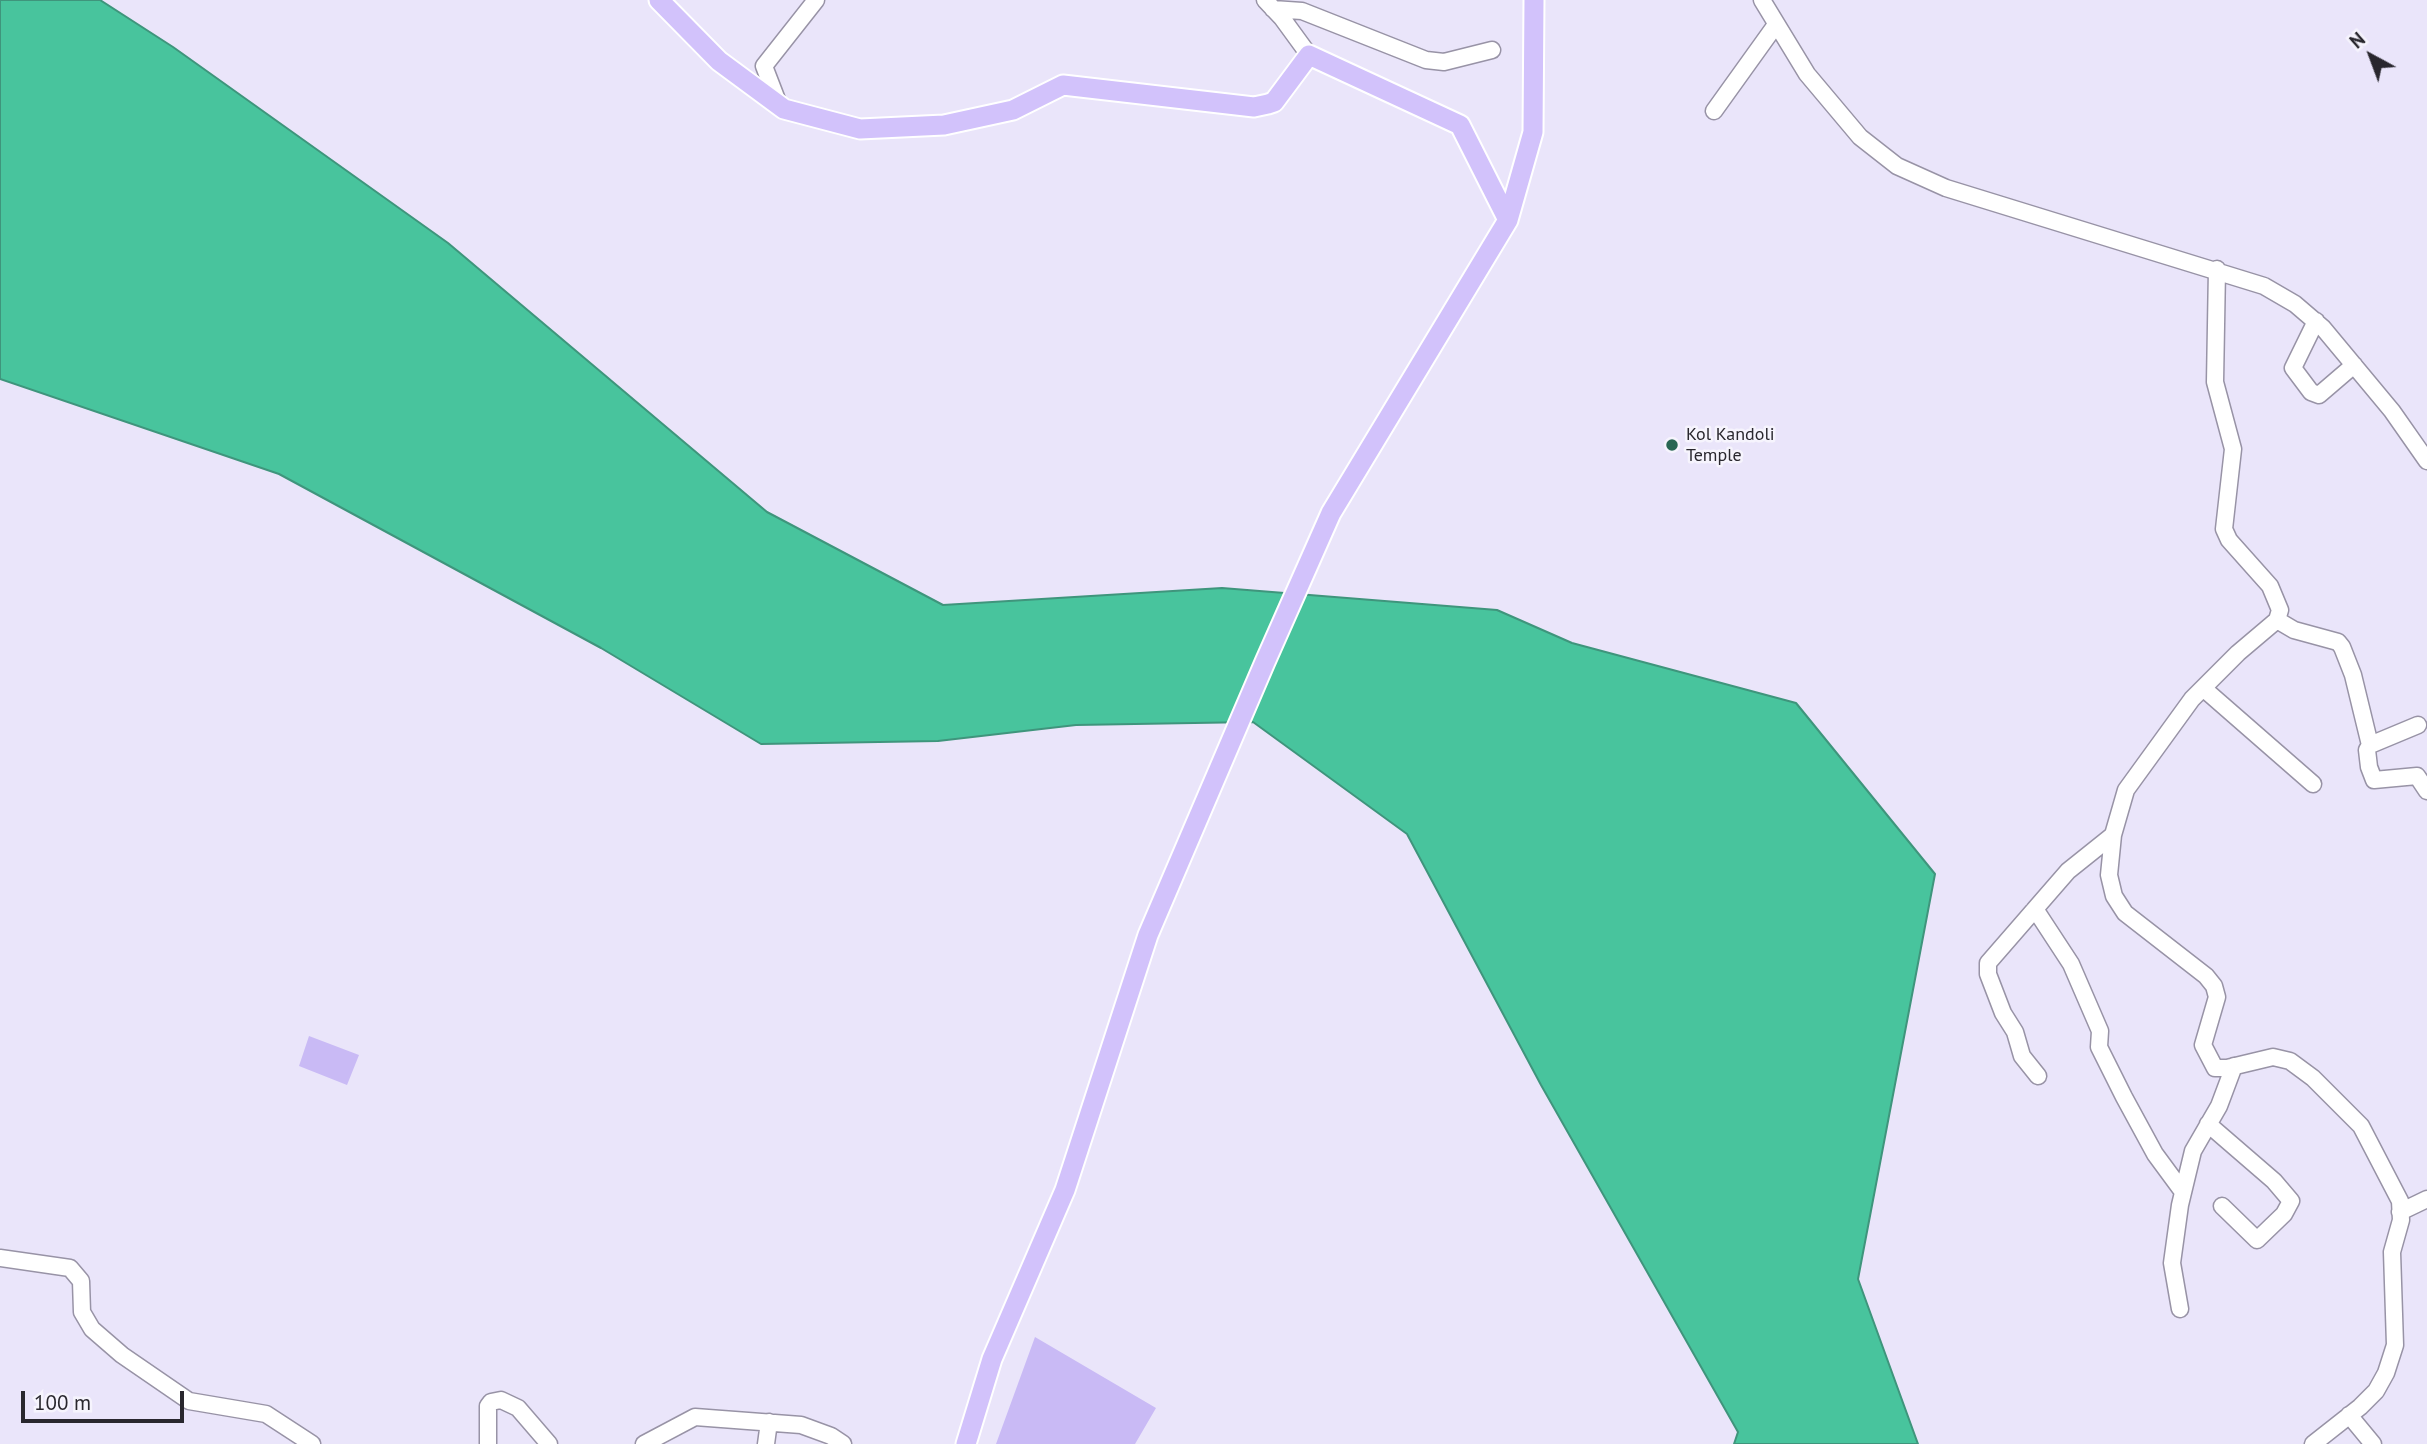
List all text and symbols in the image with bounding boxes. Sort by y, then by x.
north arrow [2336,21,2406,91]
text: N [2345,27,2370,53]
place label: Kol Kandoli Temple [1686,424,1774,466]
marker: Kol Kandoli Temple [1664,437,1680,453]
scale bar [24,1378,187,1422]
text: 100 m [34,1389,91,1416]

